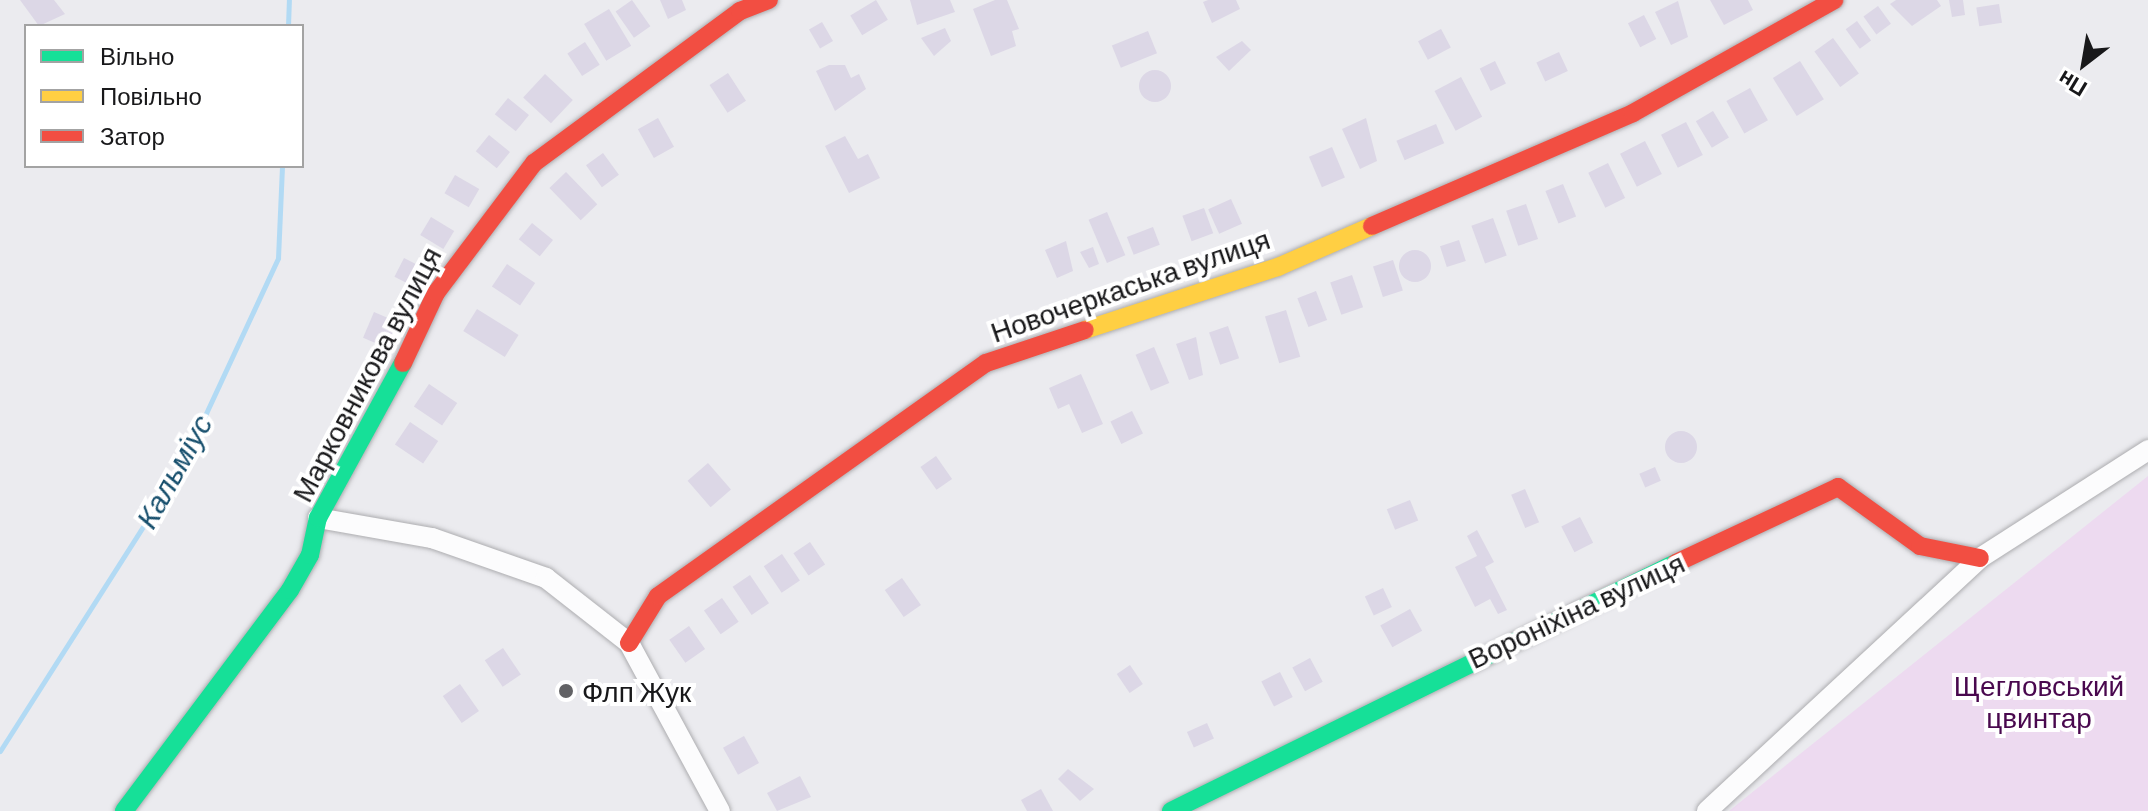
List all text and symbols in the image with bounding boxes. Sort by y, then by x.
legend [24,24,304,168]
north arrow [2044,24,2124,104]
text: Вільно [100,41,174,70]
text: Пн [2052,66,2091,103]
text: Повільно [100,81,202,110]
text: Затор [100,121,165,150]
street label: Новочеркаська вулиця [986,221,1274,349]
street label: Марковникова вулиця [285,241,447,507]
water label: Кальміус [127,408,219,534]
street label: Вороніхіна вулиця [1463,545,1689,675]
park label: Щегловський цвинтар [1954,668,2124,734]
place label: Флп Жук [582,674,691,708]
marker: Флп Жук [557,682,575,700]

